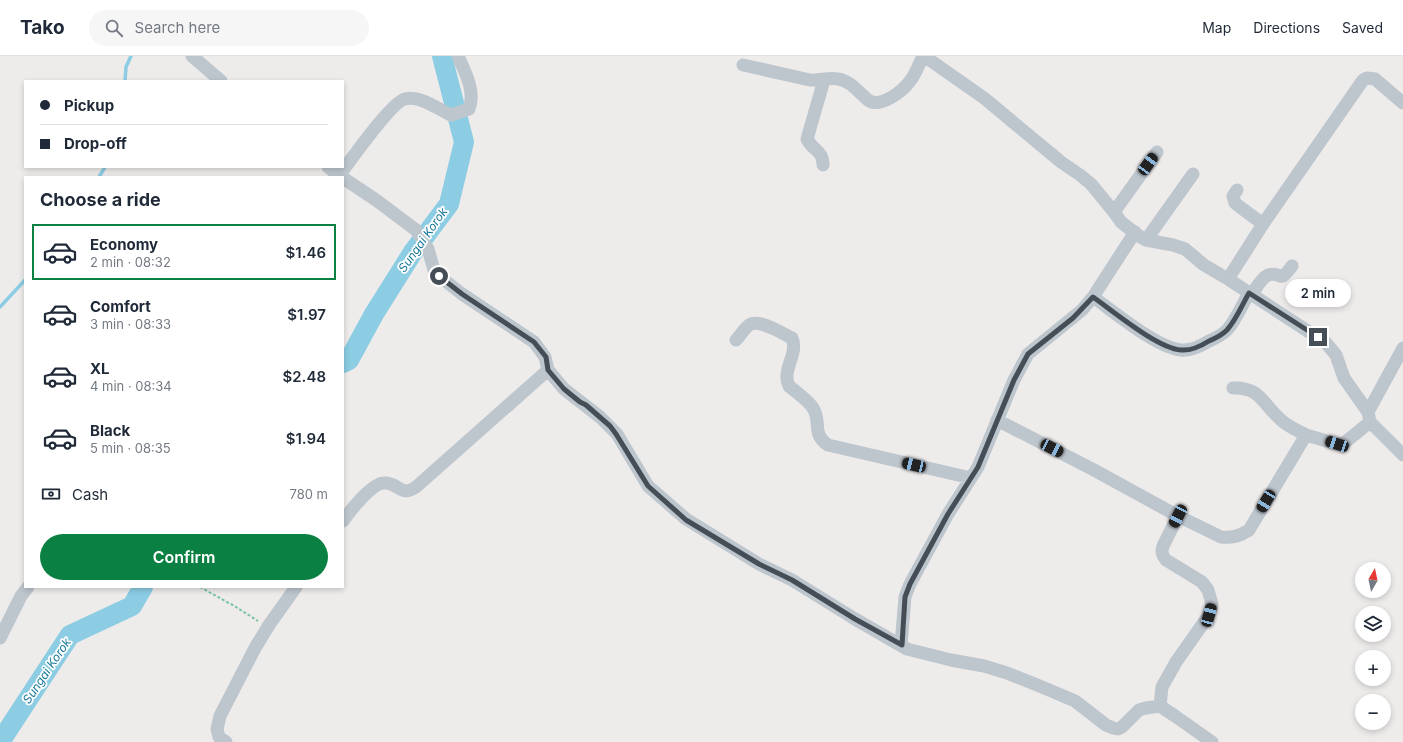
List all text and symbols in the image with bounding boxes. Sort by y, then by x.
search box [89,10,369,46]
text: Tako [20,16,65,39]
icon: search [103,17,125,39]
text: Search here [135,18,220,37]
text: Map [1202,19,1231,36]
text: Directions [1253,19,1320,36]
text: Saved [1342,19,1383,36]
text: Pickup [64,96,114,115]
text: Drop-off [64,134,127,153]
car [1136,151,1160,177]
text: Choose a ride [40,189,161,210]
water label: Sungai Korok [395,204,451,275]
icon: car [42,234,78,270]
text: Economy [90,235,158,254]
text: $1.46 [286,243,326,262]
text: 2 min · 08:32 [90,254,171,270]
route start [430,267,448,285]
callout: 2 min [1285,279,1351,307]
text: 2 min [1301,285,1335,301]
icon: car [42,296,78,332]
text: Comfort [90,297,151,316]
text: $1.97 [287,305,326,324]
text: 3 min · 08:33 [90,316,171,332]
route end [1309,328,1327,346]
icon: car [42,358,78,394]
text: XL [90,359,110,378]
text: $2.48 [283,367,326,386]
text: 4 min · 08:34 [90,378,172,394]
icon: car [42,420,78,456]
text: Black [90,421,130,440]
text: $1.94 [286,429,326,448]
car [1324,435,1350,453]
car [1039,437,1065,459]
text: 5 min · 08:35 [90,440,171,456]
car [901,456,927,474]
icon: cash [40,483,62,505]
text: Cash [72,485,108,504]
text: 780 m [290,486,328,502]
car [1255,488,1277,514]
car [1167,503,1189,529]
button: Confirm [40,534,328,580]
north arrow [1355,562,1391,598]
map controls [1355,562,1391,730]
car [1200,602,1218,628]
button: layers [1355,606,1391,642]
water label: Sungai Korok [19,635,74,706]
button: + [1355,650,1391,686]
button: − [1355,694,1391,730]

